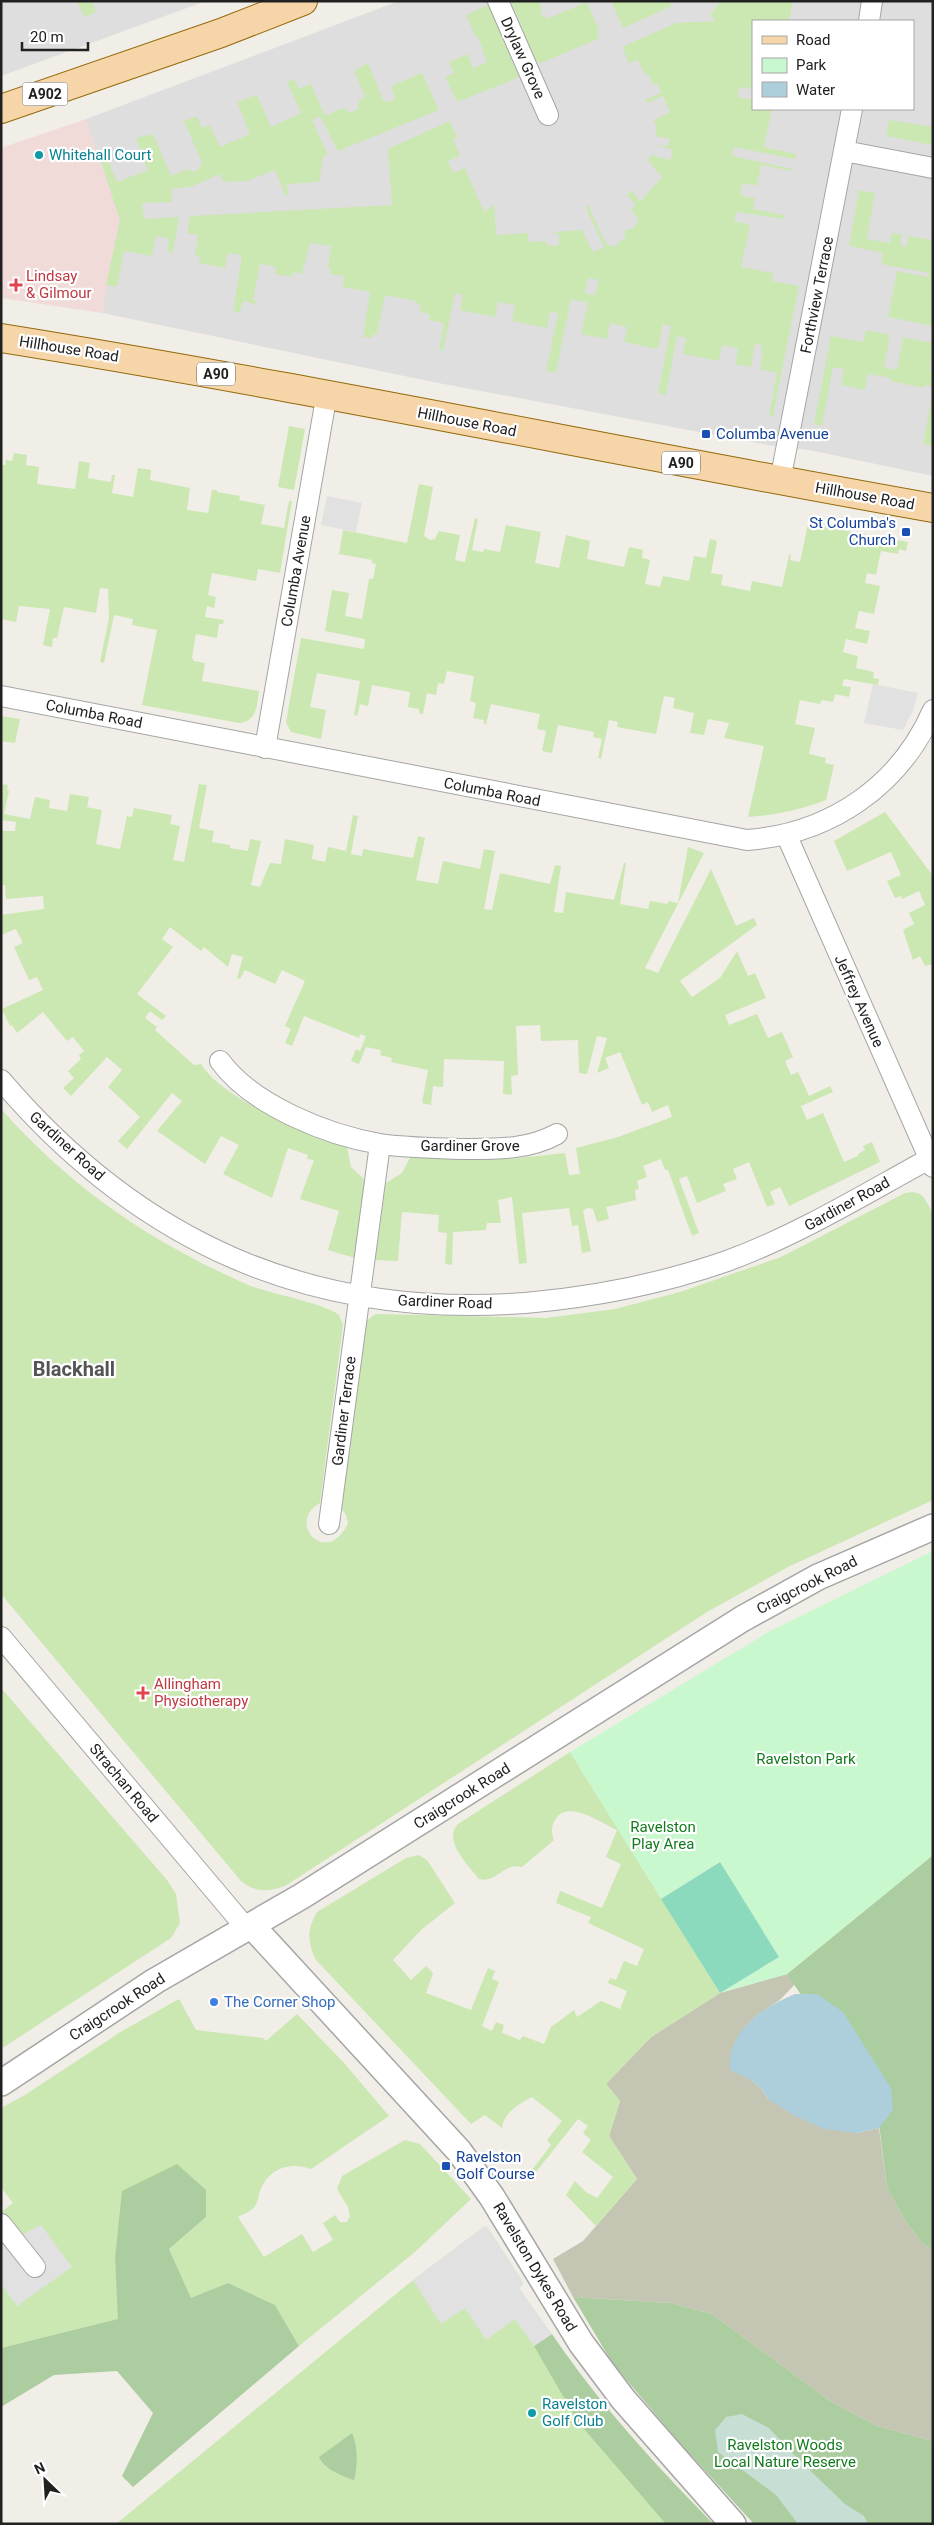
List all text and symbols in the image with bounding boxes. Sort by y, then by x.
street label: Drylaw Grove [497,14,549,102]
scale bar [22,20,89,52]
legend [752,20,914,110]
text: 20 m [30,28,64,46]
text: Road [796,31,830,49]
text: Park [796,56,827,74]
text: Water [796,81,835,99]
road number: A902 [22,82,68,106]
place label: Whitehall Court [49,146,152,164]
marker: Whitehall Court [33,149,45,161]
street label: Forthview Terrace [797,235,837,355]
place label: Lindsay & Gilmour [26,267,92,302]
marker: Lindsay & Gilmour [10,279,22,291]
street label: Hillhouse Road [18,332,120,366]
road number: A90 [197,362,235,386]
street label: Hillhouse Road [416,404,518,440]
place label: Columba Avenue [716,425,829,443]
marker: Columba Avenue [700,428,712,440]
road number: A90 [662,452,700,474]
street label: Hillhouse Road [814,478,916,514]
street label: Columba Avenue [277,514,315,628]
place label: St Columba's Church [809,514,896,549]
marker: St Columba's Church [900,526,912,538]
street label: Columba Road [44,696,144,732]
street label: Columba Road [442,774,542,810]
street label: Jeffrey Avenue [831,952,887,1050]
street label: Gardiner Road [26,1108,108,1184]
street label: Gardiner Grove [420,1137,520,1155]
street label: Gardiner Road [801,1173,893,1235]
street label: Gardiner Road [397,1291,493,1313]
street label: Gardiner Terrace [328,1355,360,1467]
district label: Blackhall [33,1357,115,1381]
street label: Craigcrook Road [754,1552,860,1618]
place label: Allingham Physiotherapy [154,1675,248,1710]
marker: Allingham Physiotherapy [136,1686,150,1700]
street label: Strachan Road [86,1740,162,1826]
park label: Ravelston Park [756,1750,856,1768]
street label: Craigcrook Road [410,1759,514,1833]
park label: Ravelston Play Area [630,1818,696,1853]
street label: Craigcrook Road [66,1969,168,2045]
place label: The Corner Shop [224,1993,335,2011]
marker: The Corner Shop [208,1996,220,2008]
place label: Ravelston Golf Course [456,2148,535,2183]
marker: Ravelston Golf Course [440,2160,452,2172]
street label: Ravelston Dykes Road [489,2199,581,2335]
place label: Ravelston Golf Club [542,2395,607,2430]
marker: Ravelston Golf Club [526,2407,538,2419]
park label: Ravelston Woods Local Nature Reserve [714,2436,856,2471]
north arrow [20,2455,70,2505]
text: N [32,2459,47,2478]

